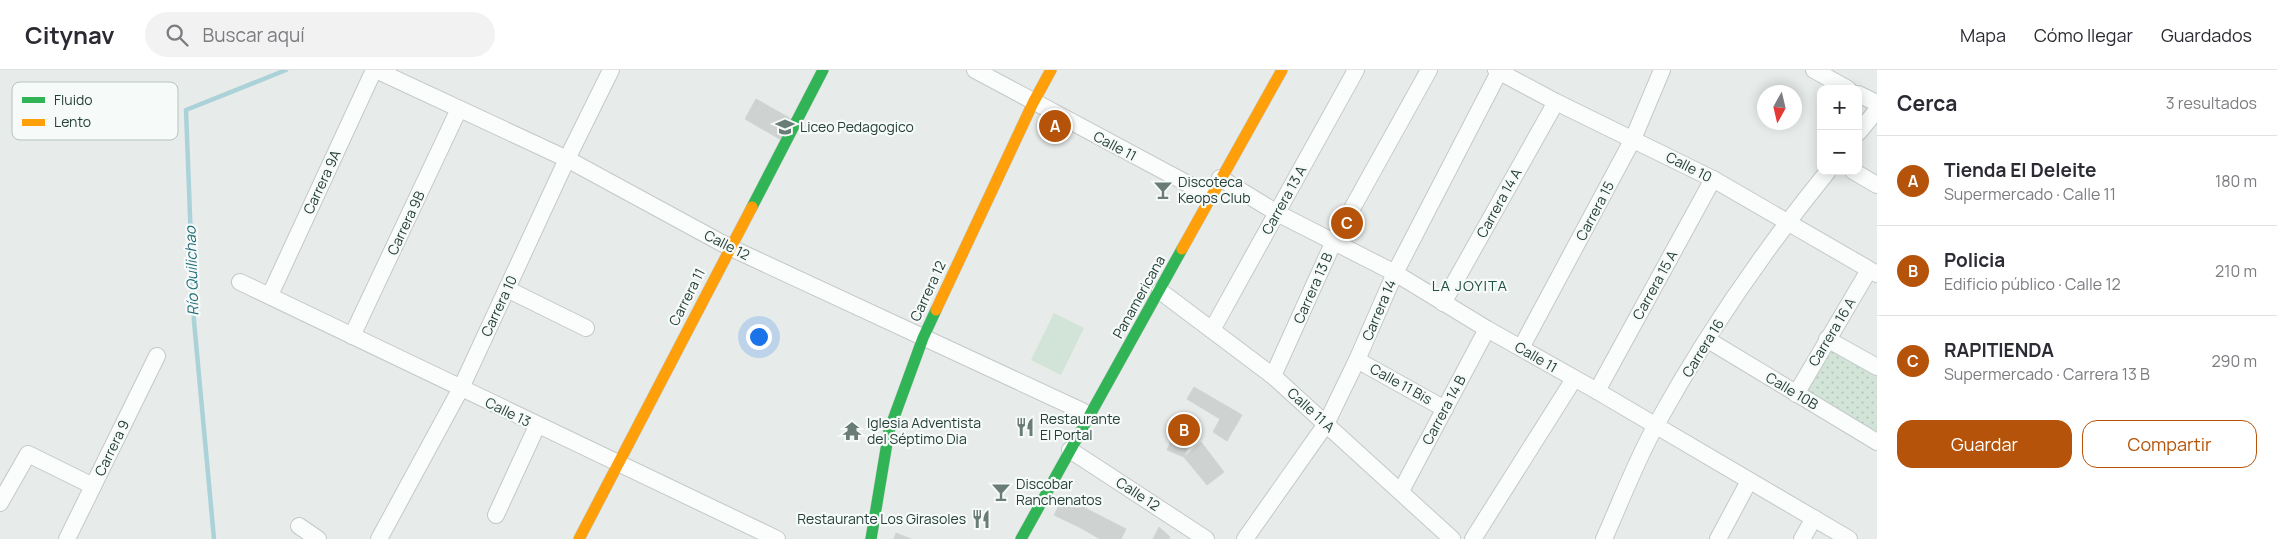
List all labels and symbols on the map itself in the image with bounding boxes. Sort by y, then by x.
legend [12,82,178,140]
north arrow [1757,85,1802,130]
text: Fluido [54,90,92,109]
pin: A [1039,107,1071,145]
text: Lento [54,112,91,131]
school or university icon: Liceo Pedagogico [774,116,796,138]
place label: Liceo Pedagogico [800,117,914,136]
street label: Calle 11 [1090,126,1140,165]
street label: Carrera 9A [298,146,345,217]
street label: Calle 10 [1663,147,1716,186]
street label: Carrera 13 A [1257,162,1310,238]
street label: Carrera 14 A [1472,165,1526,241]
place label: Discoteca Keops Club [1178,172,1250,207]
street label: Carrera 15 [1571,178,1618,244]
bar icon: Discoteca Keops Club [1152,179,1174,201]
street label: Carrera 9B [382,187,429,258]
pin: C [1331,204,1363,242]
water label: Río Quilichao [179,225,204,316]
street label: Calle 12 [701,225,753,264]
street label: Carrera 15 A [1628,247,1681,323]
street label: Carrera 13 B [1288,249,1337,326]
street label: Panamericana [1108,252,1169,342]
street label: Carrera 12 [905,257,950,324]
street label: Carrera 11 [664,265,709,329]
street label: Carrera 10 [476,272,521,339]
district label: LA JOYITA [1432,275,1508,296]
street label: Carrera 14 [1357,276,1400,343]
street label: Carrera 16 A [1804,294,1860,370]
street label: Carrera 16 [1677,315,1728,381]
your location [746,324,772,350]
street label: Calle 11 [1511,337,1561,376]
street label: Calle 11 Bis [1367,359,1436,408]
street label: Calle 10B [1763,368,1822,414]
street label: Carrera 14 B [1417,371,1470,448]
street label: Calle 11 A [1283,383,1339,436]
street label: Calle 13 [482,392,534,431]
place label: Restaurante El Portal [1040,409,1120,444]
pin: B [1168,411,1200,449]
place label: Iglesia Adventista del Séptimo Dia [867,413,981,448]
restaurant icon: Restaurante El Portal [1014,416,1036,438]
street label: Carrera 9 [90,417,133,479]
temple icon: Iglesia Adventista del Séptimo Dia [841,420,863,442]
street label: Calle 12 [1113,472,1164,515]
place label: Discobar Ranchenatos [1016,474,1102,509]
bar icon: Discobar Ranchenatos [990,481,1012,503]
restaurant icon: Restaurante Los Girasoles [970,508,992,530]
place label: Restaurante Los Girasoles [797,509,966,528]

